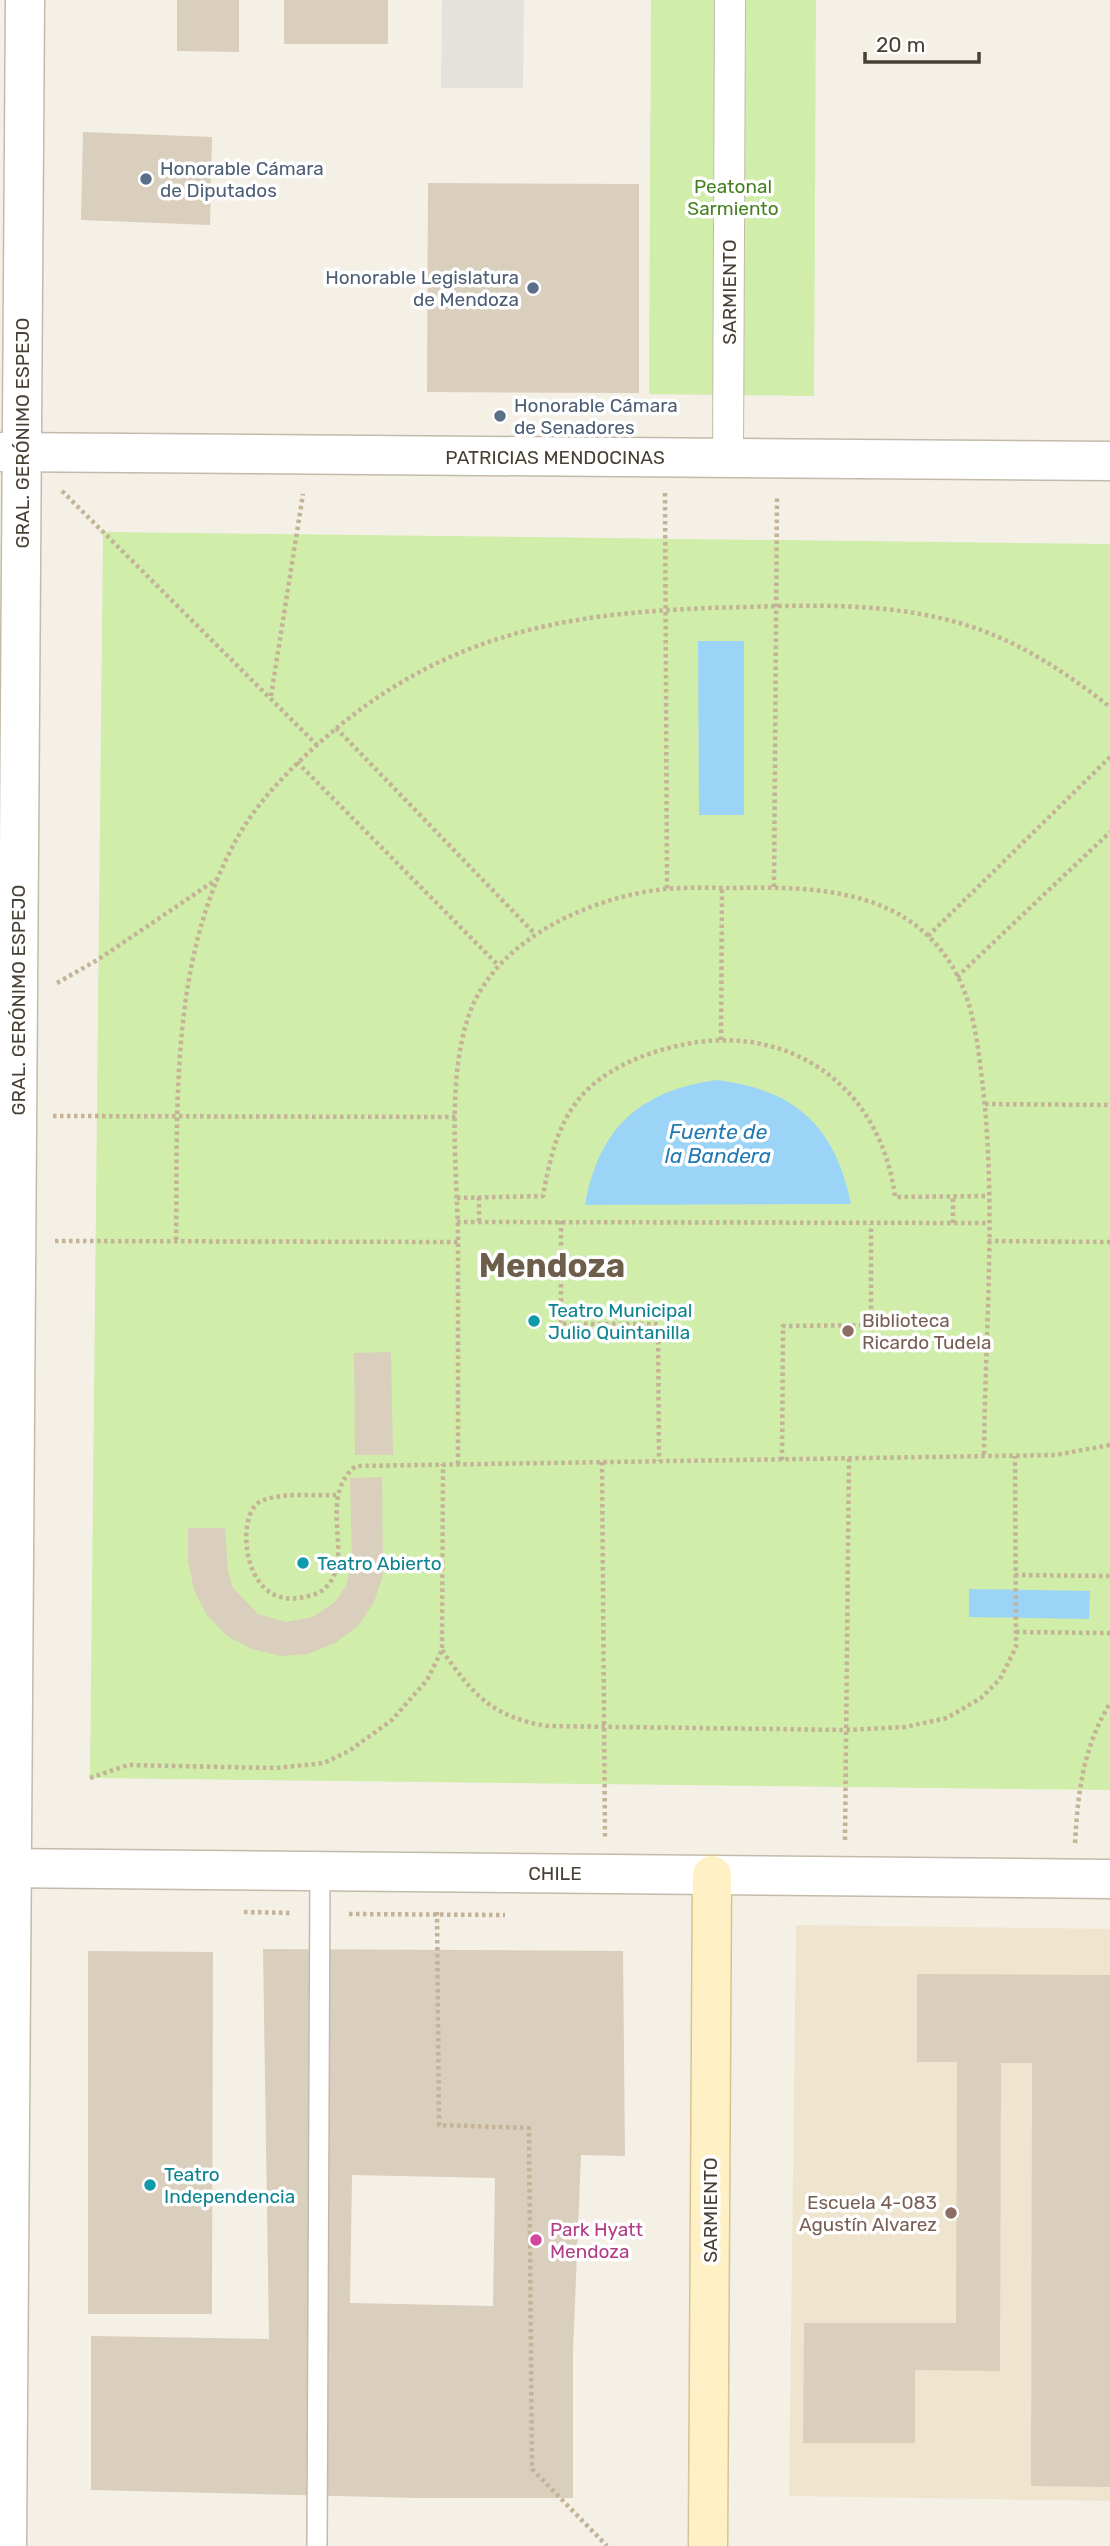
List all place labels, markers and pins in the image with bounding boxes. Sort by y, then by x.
place label: Honorable Cámara de Diputados [160,157,324,202]
marker: Honorable Cámara de Diputados [138,171,154,187]
place label: Honorable Legislatura de Mendoza [325,266,519,311]
marker: Honorable Legislatura de Mendoza [525,280,541,296]
place label: Honorable Cámara de Senadores [514,394,678,439]
marker: Honorable Cámara de Senadores [492,408,508,424]
place label: Teatro Municipal Julio Quintanilla [548,1299,692,1344]
place label: Biblioteca Ricardo Tudela [862,1309,991,1354]
marker: Teatro Municipal Julio Quintanilla [526,1313,542,1329]
marker: Biblioteca Ricardo Tudela [840,1323,856,1339]
place label: Teatro Abierto [317,1552,442,1575]
marker: Teatro Abierto [295,1555,311,1571]
place label: Teatro Independencia [164,2163,295,2208]
marker: Teatro Independencia [142,2177,158,2193]
place label: Escuela 4-083 Agustín Alvarez [799,2191,937,2236]
marker: Escuela 4-083 Agustín Alvarez [943,2205,959,2221]
place label: Park Hyatt Mendoza [550,2218,644,2263]
marker: Park Hyatt Mendoza [528,2232,544,2248]

